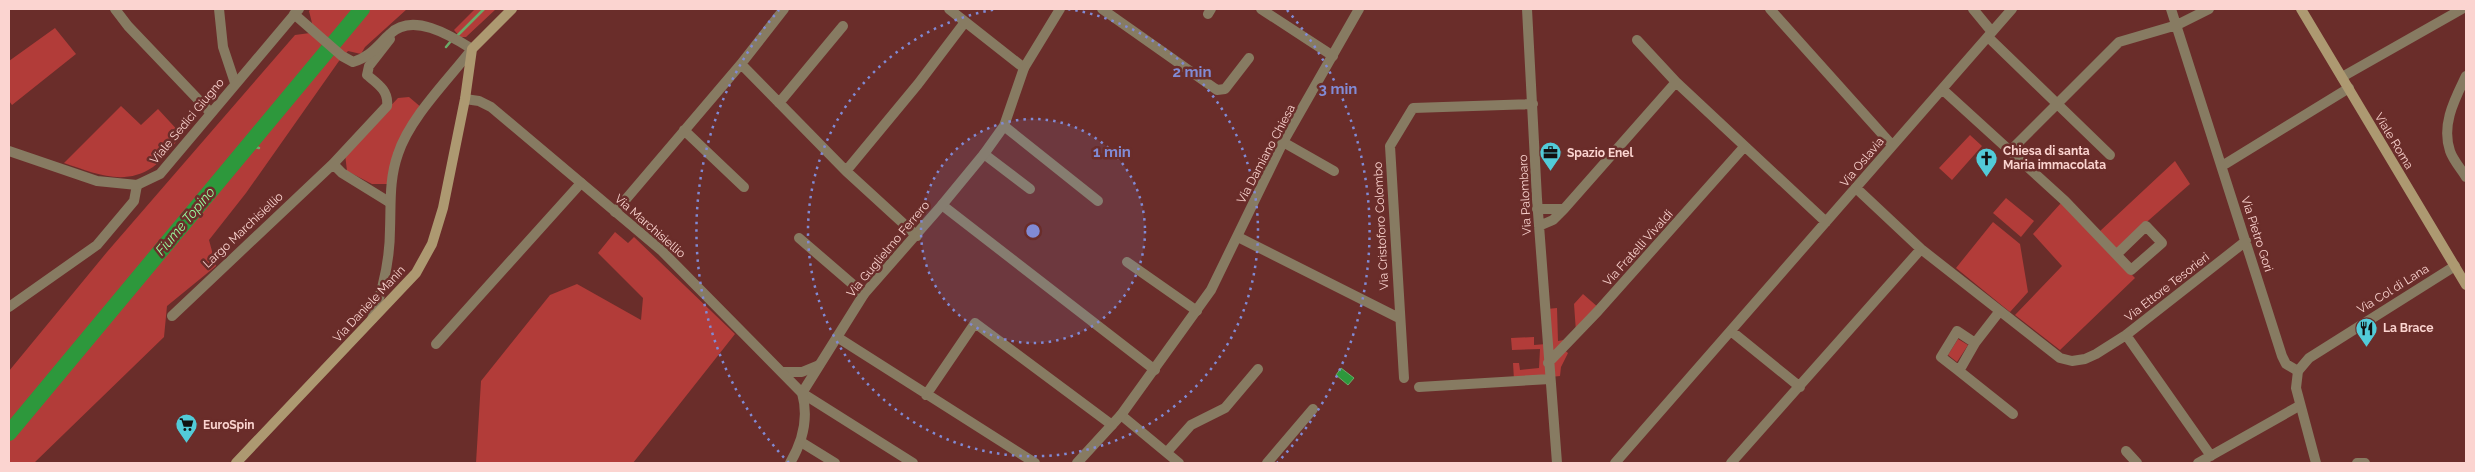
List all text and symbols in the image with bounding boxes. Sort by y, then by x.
text: 2 min [1173,63,1211,81]
street label: Viale Sedici Giugno [147,75,227,167]
text: 3 min [1319,80,1357,98]
street label: Via Damiano Chiesa [1234,102,1298,206]
street label: Viale Roma [2372,110,2416,172]
street label: Via Oslavia [1837,134,1887,190]
office icon: Spazio Enel [1539,141,1563,172]
text: 1 min [1093,143,1131,161]
place label: Chiesa di santa Maria immacolata [2003,144,2106,172]
place label: Spazio Enel [1567,146,1634,160]
church icon: Chiesa di santa Maria immacolata [1975,146,1999,177]
street label: Via Palombaro [1516,154,1534,236]
street label: Via Cristoforo Colombo [1371,161,1391,291]
water label: Fiume Topino [152,184,218,258]
street label: Largo Marchisiellio [200,189,286,271]
street label: Via Marchisiellio [612,191,688,261]
street label: Via Pietro Gori [2238,195,2276,273]
street label: Via Guglielmo Ferrero [844,198,932,300]
street label: Via Fratelli Vivaldi [1600,207,1676,289]
centre of rings [1024,222,1042,240]
street label: Via Ettore Tesorieri [2122,250,2212,324]
street label: Via Col di Lana [2355,261,2431,317]
street label: Via Daniele Manin [330,263,408,345]
restaurant icon: La Brace [2355,316,2379,347]
place label: La Brace [2383,321,2433,335]
supermarket icon: EuroSpin [175,413,199,444]
place label: EuroSpin [203,418,255,432]

